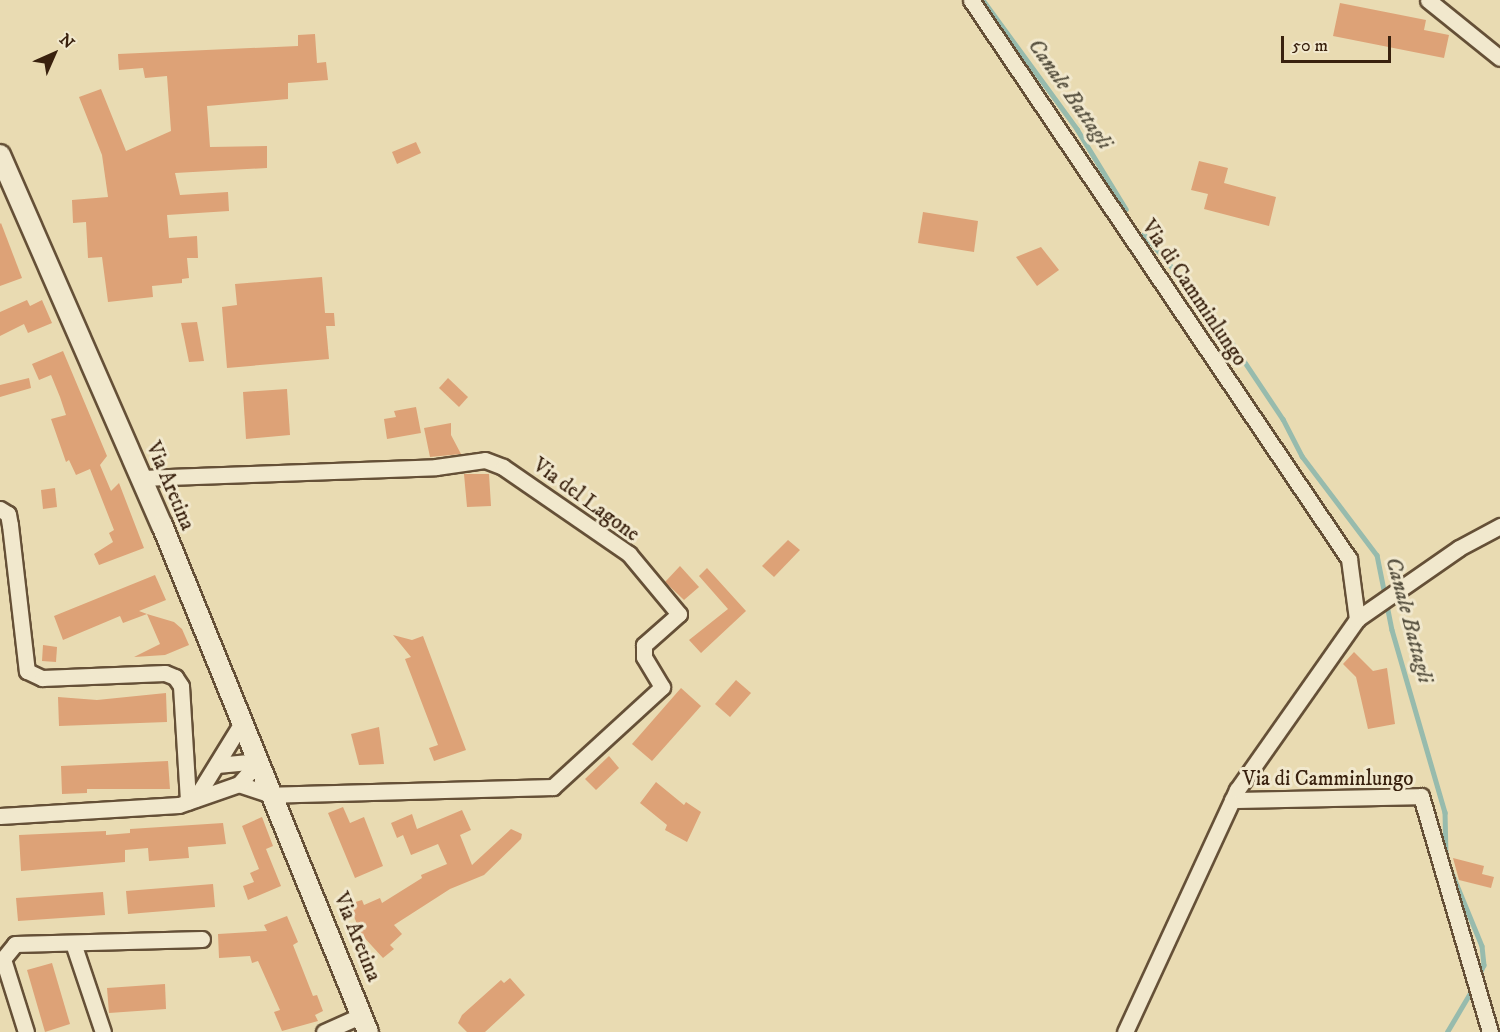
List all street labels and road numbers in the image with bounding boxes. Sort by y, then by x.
street label: Via di Camminlungo [1136,215,1252,371]
street label: Via Aretina [140,438,200,534]
street label: Via del Lagone [528,453,644,547]
street label: Via di Camminlungo [1243,766,1413,792]
street label: Via Aretina [328,889,386,985]

